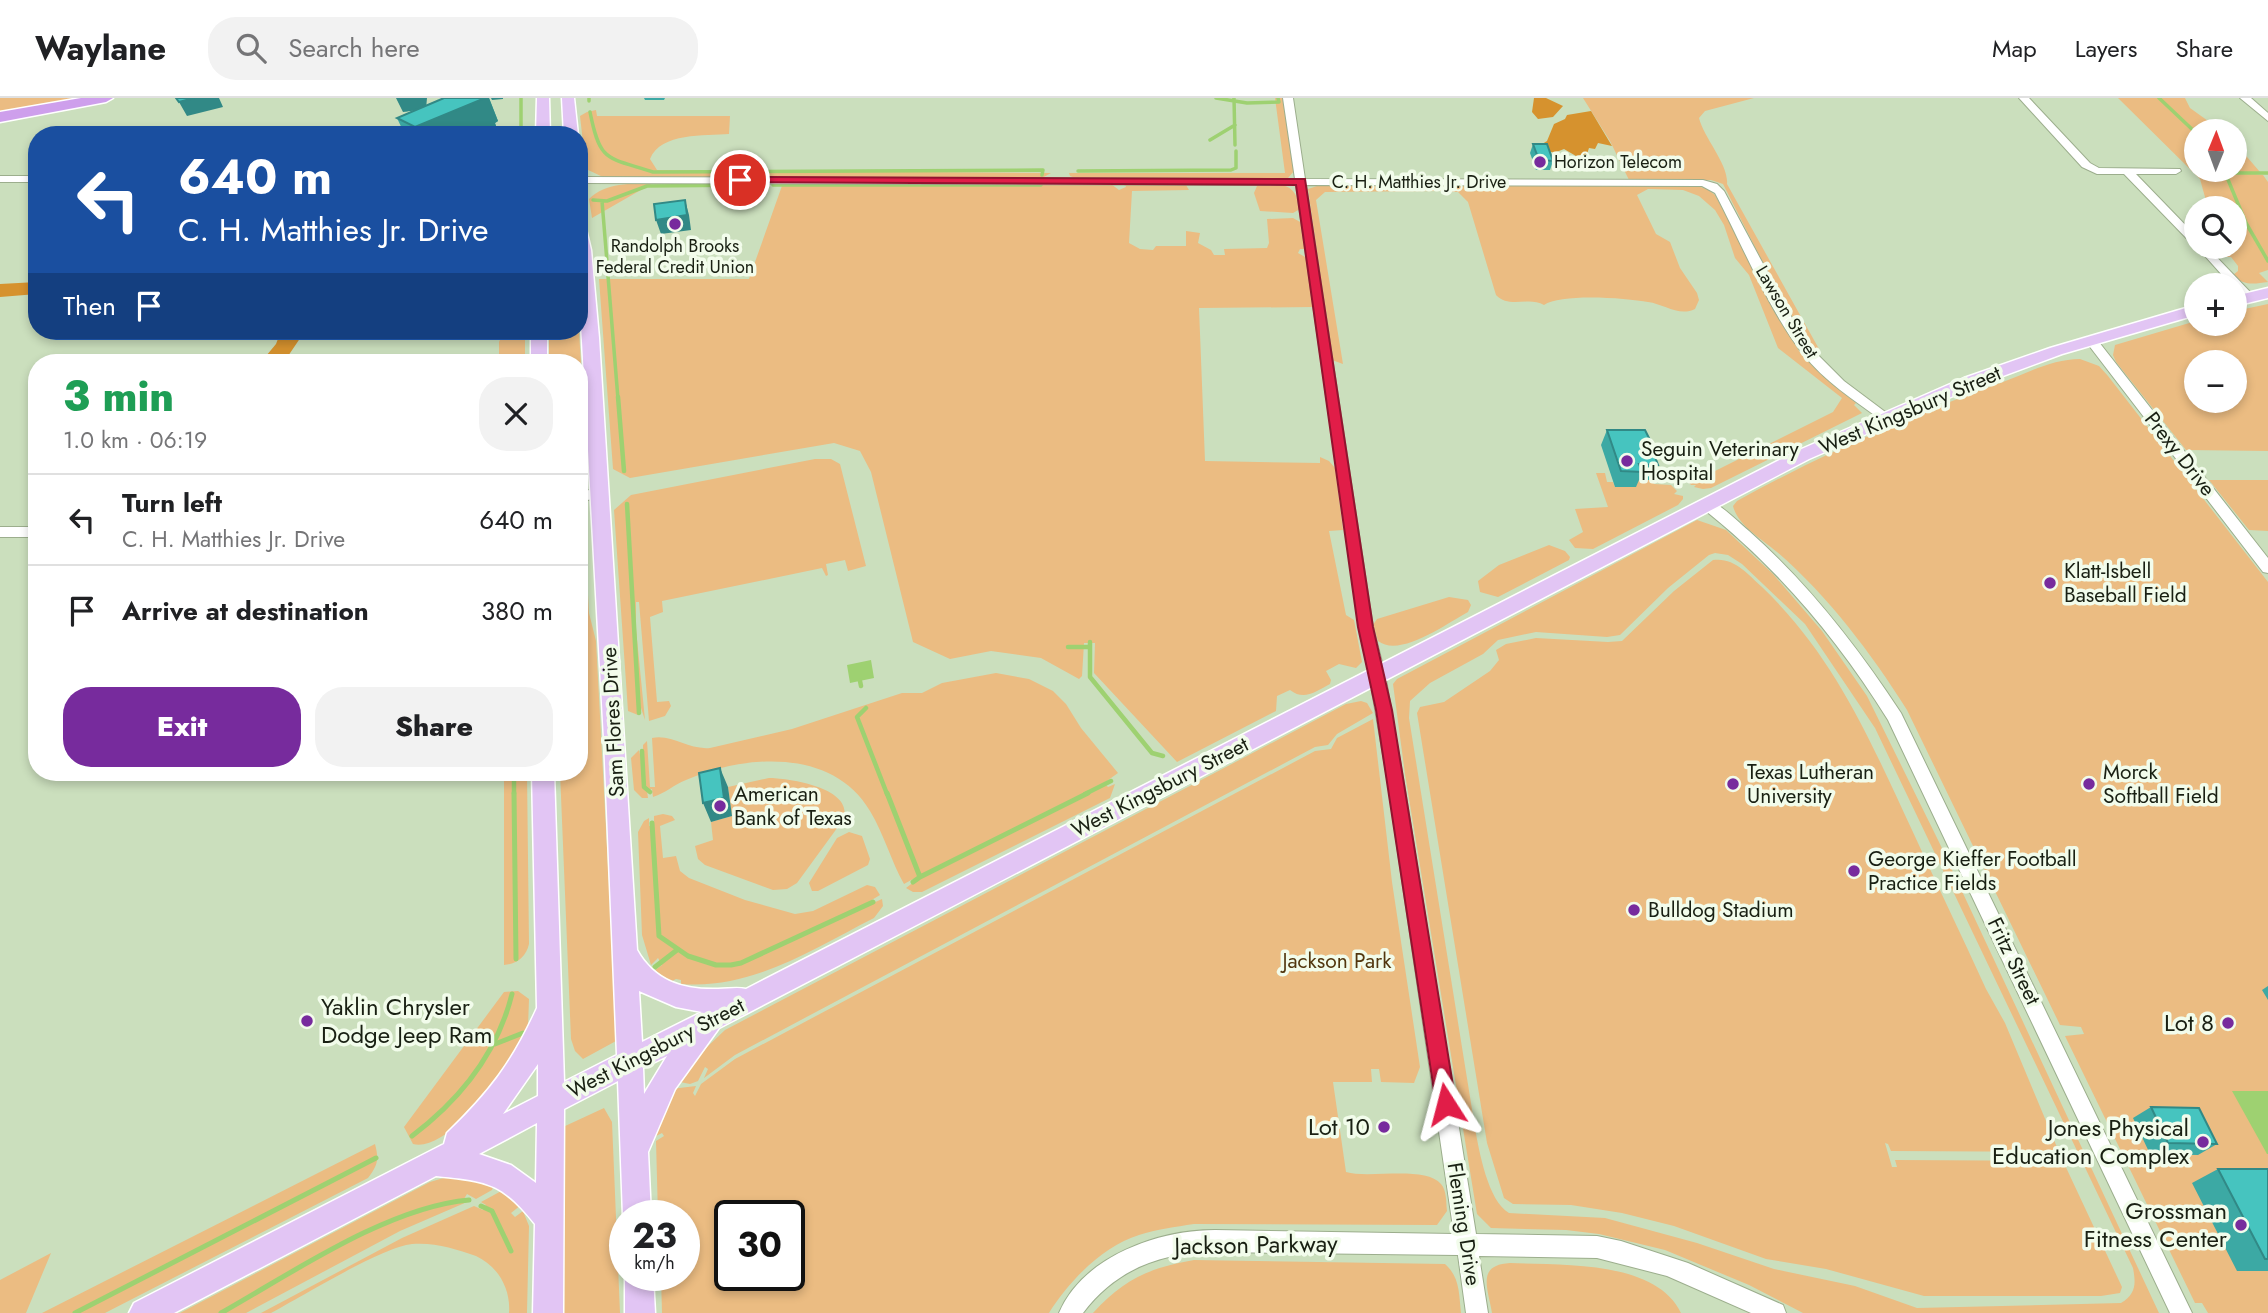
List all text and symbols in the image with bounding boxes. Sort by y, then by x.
search box [208,17,698,80]
text: Waylane [35,25,166,72]
icon: search [232,29,270,67]
text: Search here [288,29,420,67]
text: Map [1992,31,2037,66]
text: Layers [2075,31,2137,66]
text: Share [2175,31,2233,66]
north arrow [2184,119,2247,182]
map controls [2184,119,2247,413]
text: 640 m [178,142,332,212]
place label: Horizon Telecom [1554,149,1682,175]
pin [710,150,770,210]
icon: left [63,154,154,245]
marker: Horizon Telecom [1532,154,1548,170]
icon: arrive [721,161,759,199]
street label: C. H. Matthies Jr. Drive [1332,169,1506,195]
button: search [2184,196,2247,259]
text: C. H. Matthies Jr. Drive [178,207,489,253]
marker: Randolph Brooks Federal Credit Union [667,216,683,232]
place label: Randolph Brooks Federal Credit Union [596,233,754,280]
street label: Lawson Street [1749,261,1825,364]
button: + [2184,273,2247,336]
text: Then [63,287,116,325]
icon: arrive [130,287,168,325]
button: − [2184,350,2247,413]
street label: West Kingsbury Street [1814,358,2006,462]
text: 3 min [63,366,174,427]
button: close [479,377,553,451]
street label: Prexy Drive [2137,405,2223,503]
text: 1.0 km · 06:19 [63,423,207,457]
place label: Seguin Veterinary Hospital [1641,434,1800,488]
marker: Seguin Veterinary Hospital [1619,453,1635,469]
text: Turn left [122,484,222,522]
icon: left [63,501,101,539]
text: 640 m [479,501,553,539]
text: C. H. Matthies Jr. Drive [122,522,345,556]
place label: Klatt-Isbell Baseball Field [2064,556,2187,610]
marker: Klatt-Isbell Baseball Field [2042,575,2058,591]
icon: arrive [63,592,101,630]
text: Arrive at destination [122,592,369,630]
text: 380 m [481,592,553,630]
street label: Sam Flores Drive [594,646,632,798]
button: Exit [63,687,301,767]
button: Share [315,687,553,767]
street label: West Kingsbury Street [1066,729,1254,845]
place label: Texas Lutheran University [1747,757,1874,811]
place label: Morck Softball Field [2103,757,2219,811]
marker: Texas Lutheran University [1725,776,1741,792]
marker: Morck Softball Field [2081,776,2097,792]
place label: American Bank of Texas [734,779,852,833]
marker: American Bank of Texas [712,798,728,814]
place label: George Kieffer Football Practice Fields [1868,844,2077,898]
marker: George Kieffer Football Practice Fields [1846,863,1862,879]
place label: Bulldog Stadium [1648,895,1794,925]
marker: Bulldog Stadium [1626,902,1642,918]
street label: Fritz Street [1980,912,2048,1010]
park label: Jackson Park [1279,946,1392,976]
place label: Yaklin Chrysler Dodge Jeep Ram [321,989,492,1052]
street label: West Kingsbury Street [562,990,750,1106]
place label: Lot 8 [2164,1005,2214,1040]
marker: Yaklin Chrysler Dodge Jeep Ram [299,1013,315,1029]
marker: Lot 8 [2220,1015,2236,1031]
position arrow [1409,1067,1483,1141]
place label: Lot 10 [1308,1109,1370,1144]
place label: Jones Physical Education Complex [1992,1110,2190,1173]
marker: Lot 10 [1376,1119,1392,1135]
marker: Jones Physical Education Complex [2195,1134,2211,1150]
street label: Fleming Drive [1439,1160,1489,1288]
place label: Grossman Fitness Center [2084,1193,2228,1256]
speed limit sign: 30 [714,1200,805,1291]
text: 23 [632,1211,677,1261]
marker: Grossman Fitness Center [2233,1217,2249,1233]
street label: Jackson Parkway [1171,1226,1338,1263]
text: km/h [634,1250,675,1276]

